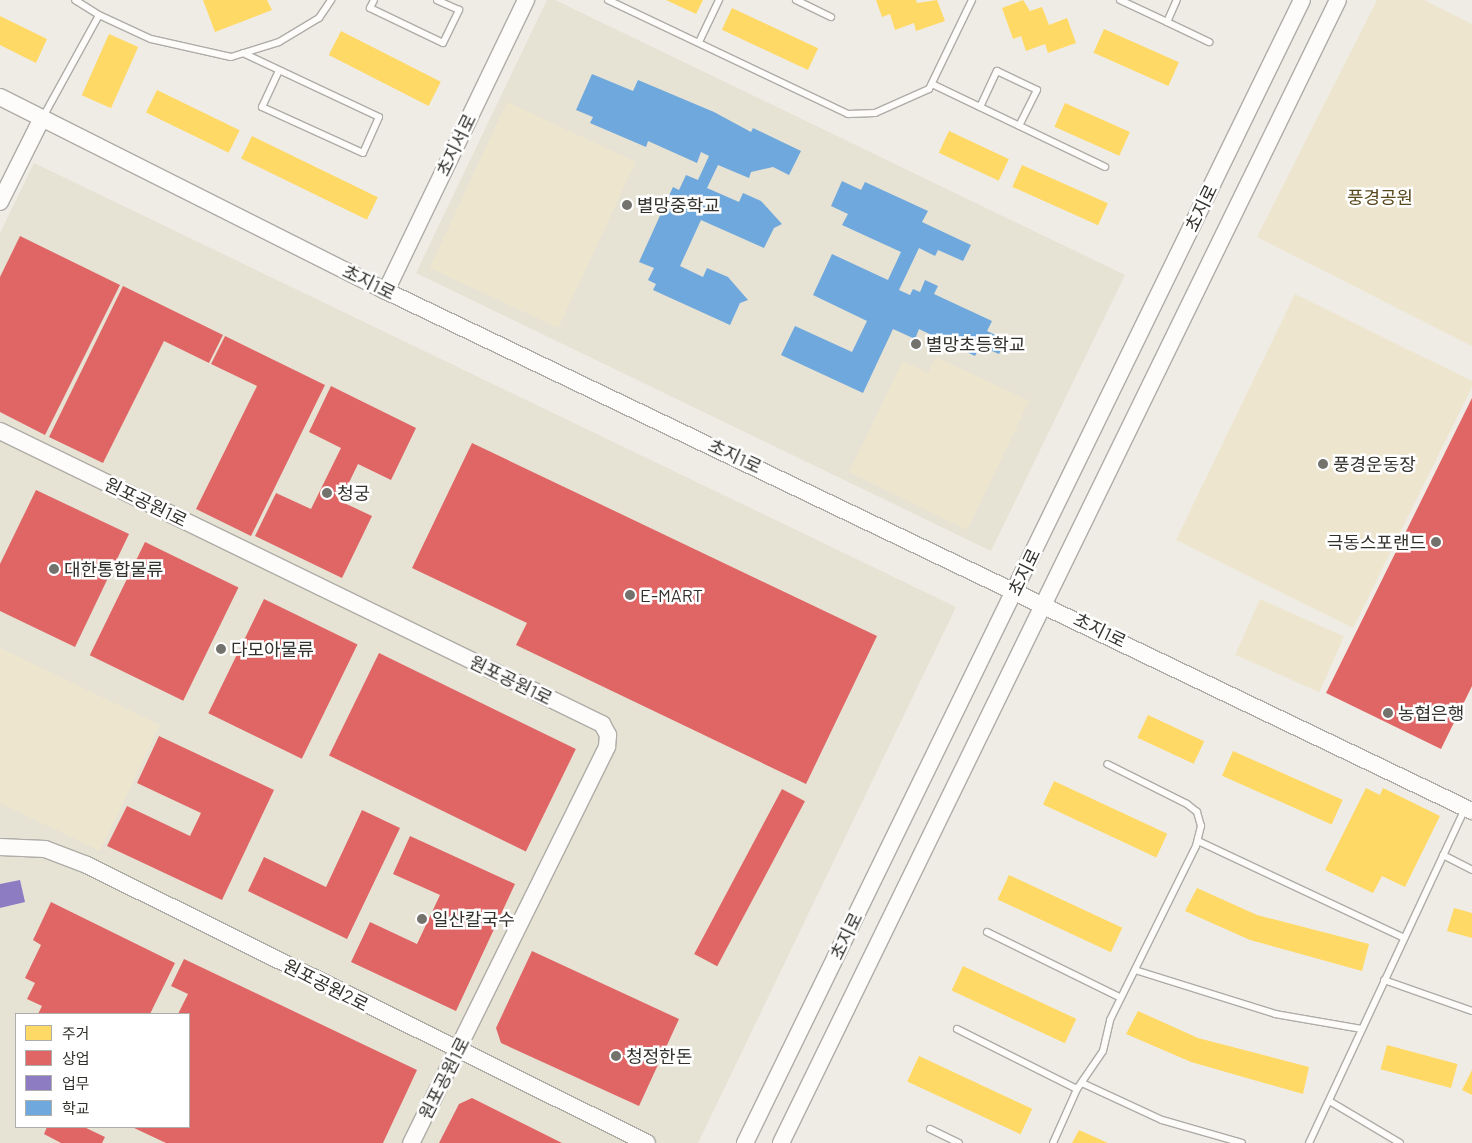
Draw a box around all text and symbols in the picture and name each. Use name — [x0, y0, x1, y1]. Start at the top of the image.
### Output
street label: 초지서로 — [432, 110, 480, 180]
street label: 초지로 — [1180, 181, 1222, 235]
park label: 풍경공원 — [1347, 186, 1413, 208]
place label: 별망중학교 — [637, 194, 720, 216]
marker: 별망중학교 — [621, 199, 633, 211]
street label: 초지1로 — [339, 260, 399, 304]
place label: 별망초등학교 — [926, 333, 1025, 355]
marker: 별망초등학교 — [910, 338, 922, 350]
street label: 초지1로 — [705, 434, 765, 478]
place label: 풍경운동장 — [1333, 453, 1416, 475]
marker: 풍경운동장 — [1317, 458, 1329, 470]
street label: 원포공원1로 — [101, 473, 191, 531]
place label: 청궁 — [337, 482, 370, 504]
marker: 청궁 — [321, 487, 333, 499]
place label: 극동스포랜드 — [1327, 531, 1426, 553]
marker: 극동스포랜드 — [1430, 536, 1442, 548]
street label: 초지로 — [1003, 545, 1045, 599]
place label: 대한통합물류 — [64, 558, 163, 580]
marker: 대한통합물류 — [48, 563, 60, 575]
place label: E-MART — [640, 584, 703, 606]
marker: E-MART — [624, 589, 636, 601]
street label: 초지1로 — [1070, 608, 1130, 652]
place label: 다모아물류 — [231, 638, 314, 660]
marker: 다모아물류 — [215, 643, 227, 655]
street label: 원포공원1로 — [466, 651, 556, 709]
place label: 농협은행 — [1398, 702, 1464, 724]
marker: 농협은행 — [1382, 707, 1394, 719]
place label: 일산칼국수 — [432, 908, 515, 930]
street label: 초지로 — [825, 909, 867, 963]
marker: 일산칼국수 — [416, 913, 428, 925]
street label: 원포공원2로 — [280, 954, 372, 1016]
legend — [15, 1013, 190, 1128]
text: 주거 — [62, 1024, 90, 1042]
street label: 원포공원1로 — [414, 1033, 474, 1123]
place label: 청정한돈 — [626, 1045, 692, 1067]
text: 상업 — [62, 1049, 90, 1067]
marker: 청정한돈 — [610, 1050, 622, 1062]
text: 업무 — [62, 1074, 90, 1092]
text: 학교 — [62, 1099, 90, 1117]

